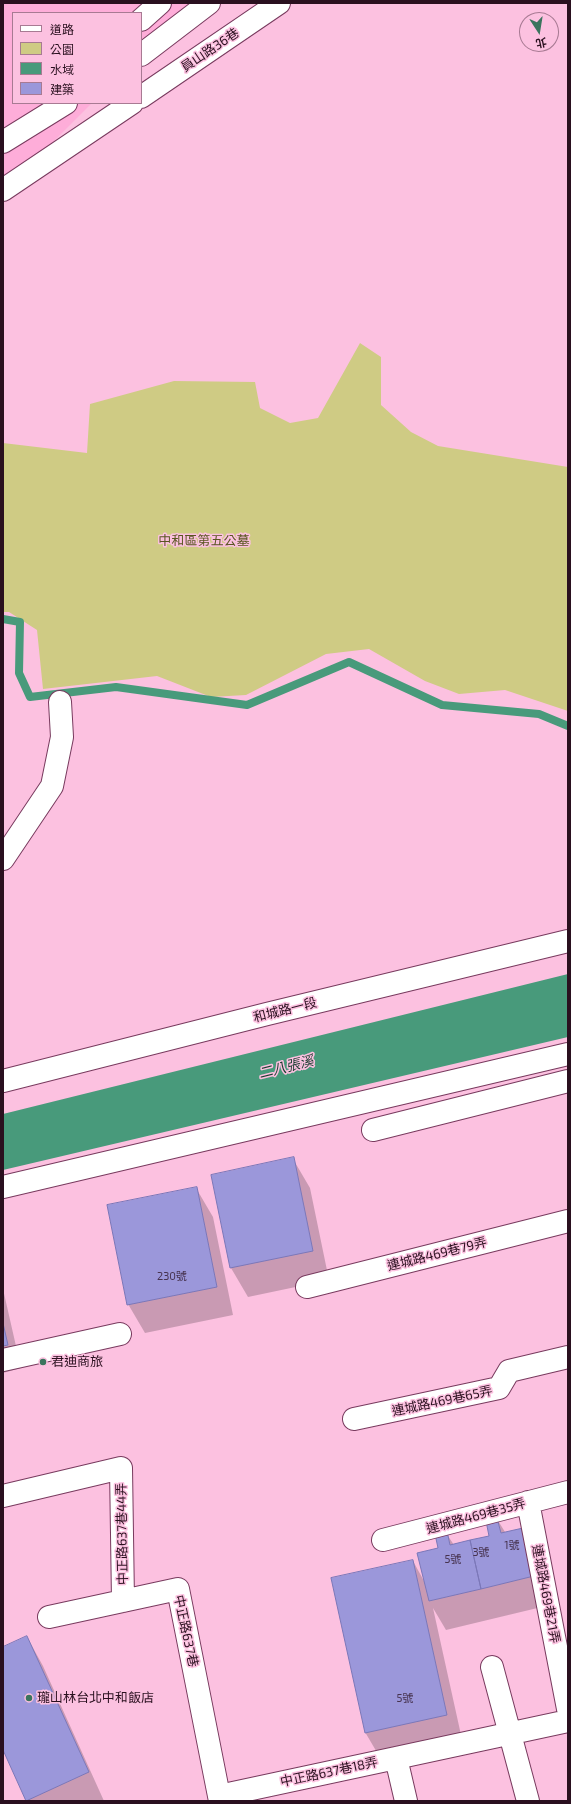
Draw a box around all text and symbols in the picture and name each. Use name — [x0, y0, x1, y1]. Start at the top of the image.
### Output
legend — [12, 12, 142, 104]
north arrow — [519, 12, 559, 52]
text: 道路 — [50, 22, 74, 36]
street label: 員山路36巷 — [178, 25, 242, 75]
text: 北 — [535, 36, 548, 51]
text: 公園 — [50, 42, 74, 56]
text: 水域 — [50, 62, 74, 76]
text: 建築 — [50, 82, 74, 96]
park label: 中和區第五公墓 — [159, 533, 249, 549]
street label: 和城路一段 — [252, 995, 318, 1025]
water label: 二八張溪 — [257, 1052, 315, 1082]
street label: 連城路469巷79弄 — [386, 1234, 488, 1274]
house number: 230號 — [157, 1269, 187, 1283]
place label: 君迪商旅 — [51, 1354, 103, 1370]
marker: 君迪商旅 — [38, 1357, 48, 1367]
street label: 連城路469巷65弄 — [390, 1383, 494, 1419]
street label: 中正路637巷44弄 — [113, 1483, 131, 1585]
street label: 連城路469巷35弄 — [425, 1495, 527, 1537]
house number: 1號 — [504, 1538, 520, 1552]
street label: 連城路469巷21弄 — [529, 1543, 563, 1645]
house number: 3號 — [472, 1545, 490, 1559]
house number: 5號 — [445, 1552, 461, 1566]
street label: 中正路637巷 — [171, 1594, 201, 1668]
place label: 瓏山林台北中和飯店 — [37, 1690, 154, 1706]
house number: 5號 — [397, 1691, 413, 1705]
marker: 瓏山林台北中和飯店 — [24, 1693, 34, 1703]
street label: 中正路637巷18弄 — [279, 1754, 379, 1790]

